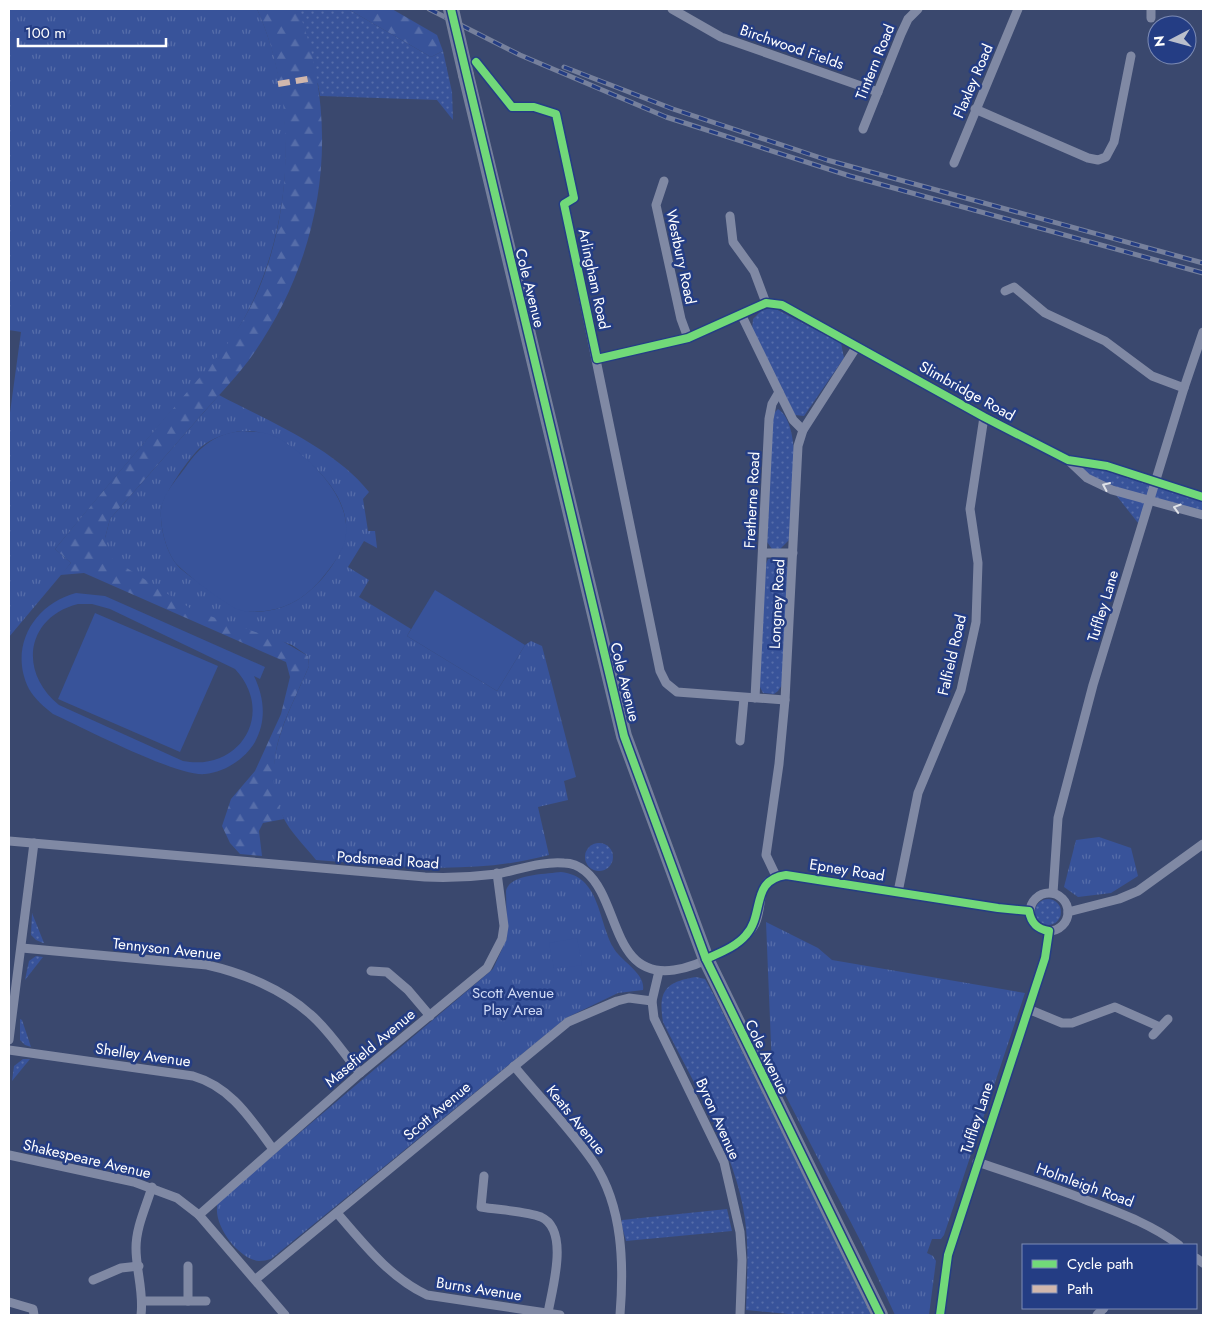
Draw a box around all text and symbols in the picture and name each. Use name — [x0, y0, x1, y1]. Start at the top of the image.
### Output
scale bar — [18, 15, 165, 47]
north arrow — [1147, 15, 1197, 65]
street label: Birchwood Fields — [737, 19, 847, 75]
street label: Tintern Road — [850, 21, 900, 103]
text: 100 m — [25, 22, 66, 44]
text: N — [1149, 35, 1170, 48]
street label: Flaxley Road — [947, 40, 999, 122]
street label: Westbury Road — [660, 208, 702, 306]
street label: Arlingham Road — [573, 227, 615, 331]
street label: Cole Avenue — [510, 246, 551, 330]
street label: Slimbridge Road — [915, 356, 1019, 426]
street label: Fretherne Road — [738, 451, 766, 549]
one-way arrow — [1102, 483, 1111, 493]
one-way arrow — [1173, 503, 1181, 513]
street label: Longney Road — [764, 558, 790, 650]
street label: Tuffley Lane — [1082, 567, 1124, 645]
street label: Falfield Road — [932, 612, 972, 698]
street label: Cole Avenue — [605, 640, 646, 724]
street label: Podsmead Road — [336, 845, 440, 875]
street label: Epney Road — [808, 853, 886, 887]
street label: Tennyson Avenue — [112, 932, 223, 966]
park label: Scott Avenue Play Area — [472, 982, 554, 1021]
street label: Masefield Avenue — [320, 1003, 420, 1093]
street label: Cole Avenue — [739, 1016, 795, 1098]
street label: Shelley Avenue — [94, 1037, 192, 1073]
street label: Byron Avenue — [690, 1075, 746, 1164]
street label: Scott Avenue — [399, 1076, 476, 1146]
street label: Tuffley Lane — [955, 1079, 999, 1157]
street label: Keats Avenue — [541, 1080, 611, 1160]
street label: Shakespeare Avenue — [21, 1134, 153, 1184]
street label: Holmleigh Road — [1033, 1157, 1137, 1213]
legend — [1022, 1244, 1197, 1309]
text: Cycle path — [1067, 1253, 1134, 1275]
street label: Burns Avenue — [435, 1271, 524, 1307]
text: Path — [1067, 1278, 1093, 1300]

